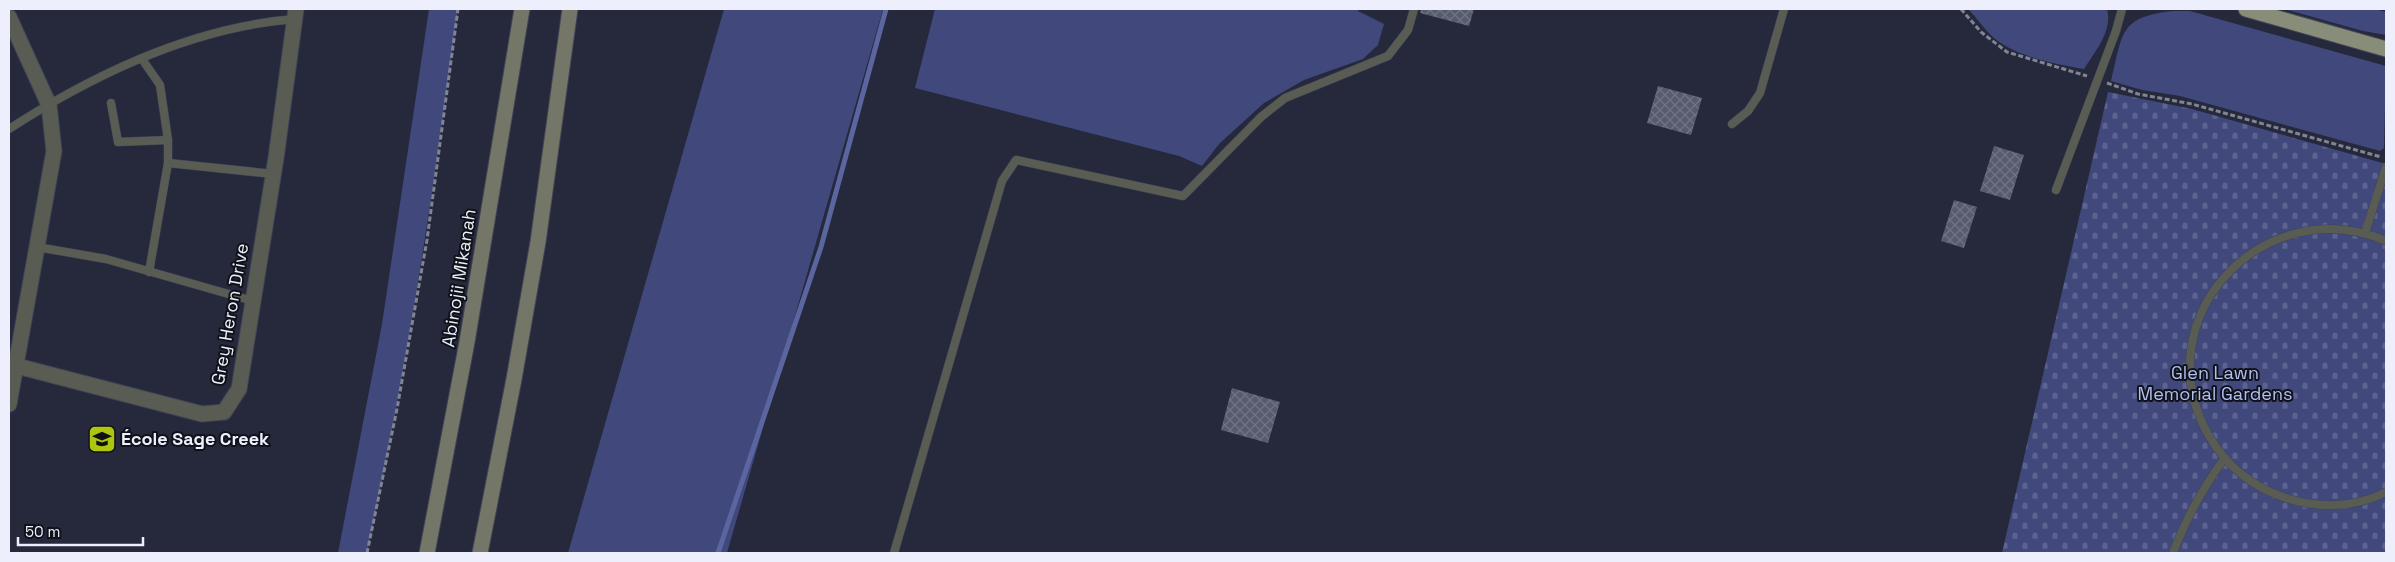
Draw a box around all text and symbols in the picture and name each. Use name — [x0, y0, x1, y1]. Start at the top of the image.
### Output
street label: Abinojii Mikanah — [436, 207, 481, 349]
street label: Grey Heron Drive — [206, 241, 253, 387]
park label: Glen Lawn Memorial Gardens — [2138, 361, 2292, 405]
school or university icon: École Sage Creek — [87, 424, 117, 454]
place label: École Sage Creek — [121, 427, 269, 450]
scale bar — [18, 514, 142, 546]
text: 50 m — [25, 522, 60, 541]

